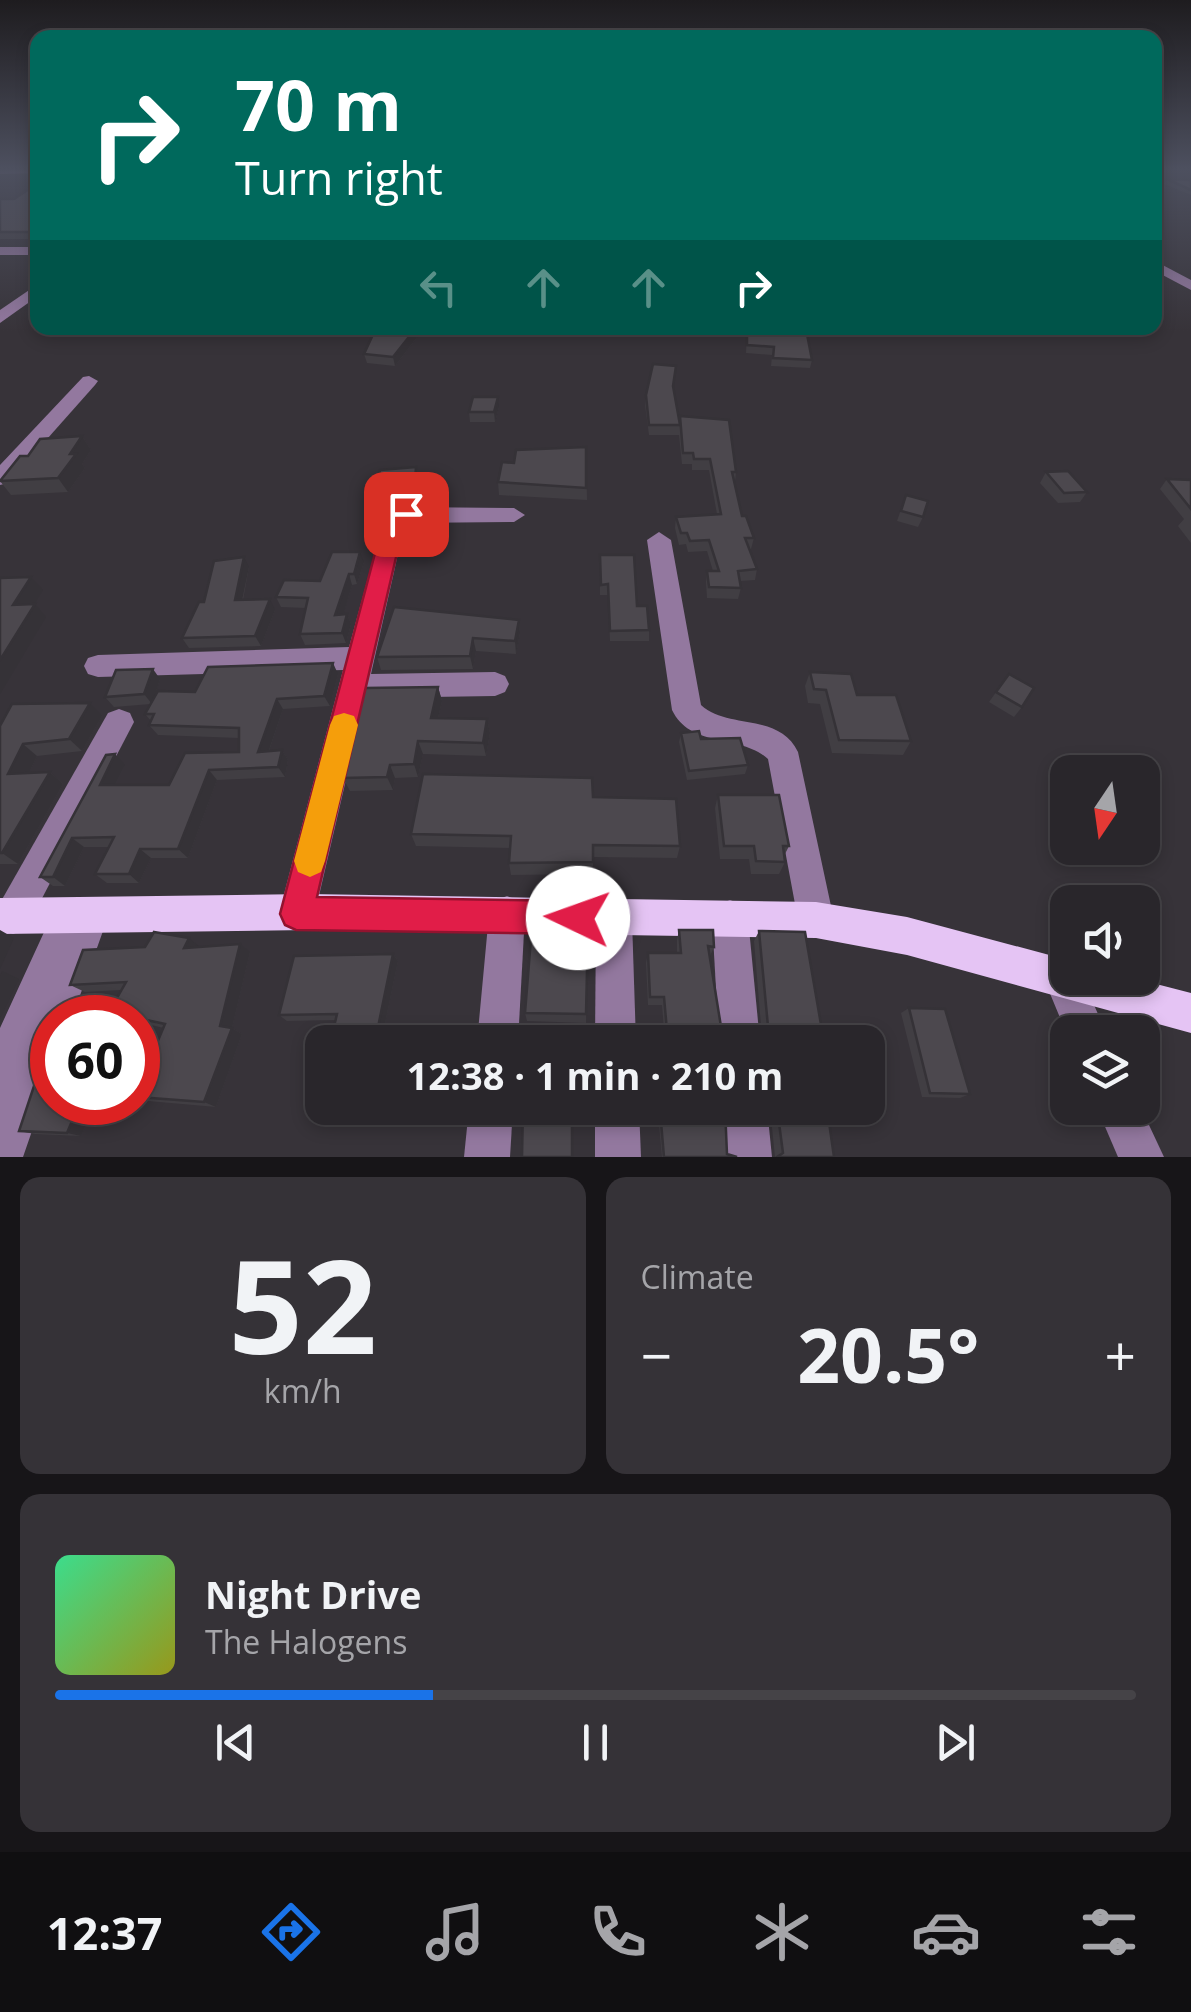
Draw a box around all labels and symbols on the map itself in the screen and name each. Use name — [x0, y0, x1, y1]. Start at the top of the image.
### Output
pin — [364, 472, 449, 557]
north arrow — [1050, 755, 1160, 865]
position arrow — [526, 866, 630, 970]
speed limit sign: 60 — [30, 995, 160, 1125]

